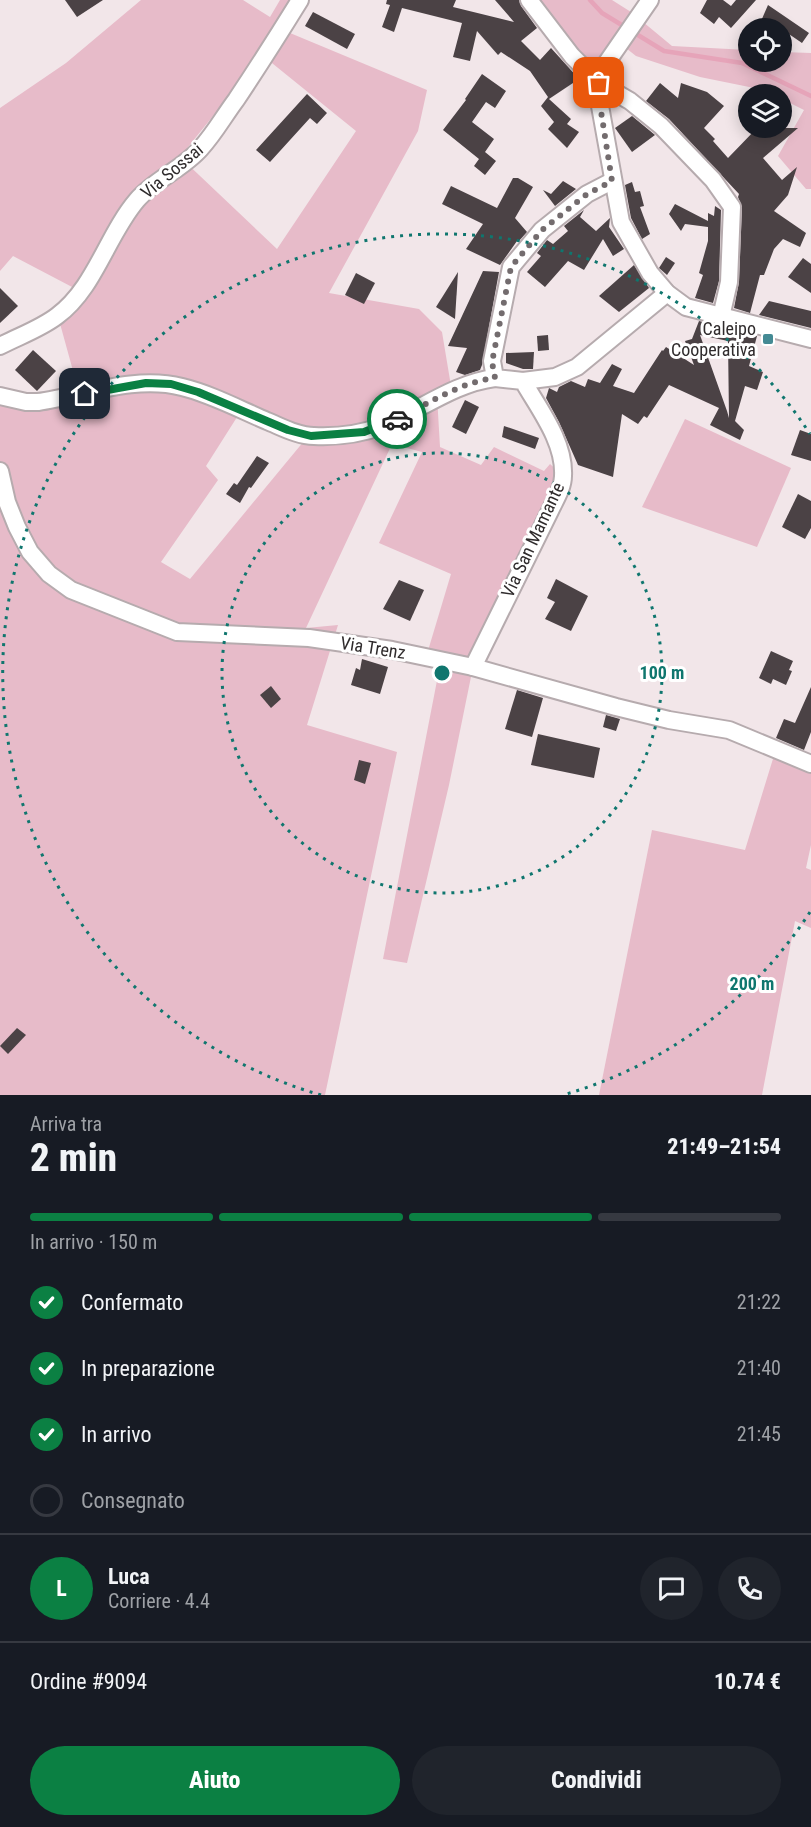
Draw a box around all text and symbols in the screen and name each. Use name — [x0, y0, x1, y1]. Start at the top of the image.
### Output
map controls — [738, 18, 792, 138]
button: locate — [738, 18, 792, 72]
pin — [573, 57, 624, 108]
icon: bag — [582, 66, 615, 99]
button: layers — [738, 84, 792, 138]
street label: Via Sossai — [136, 139, 207, 203]
place label: Caleipo Cooperativa — [671, 318, 756, 360]
marker: Caleipo Cooperativa — [761, 332, 775, 346]
pin — [59, 368, 110, 419]
icon: home — [68, 377, 101, 410]
courier — [367, 389, 427, 449]
icon: car — [381, 403, 414, 436]
street label: Via San Mamante — [497, 479, 568, 601]
street label: Via Trenz — [339, 632, 407, 663]
text: 100 m — [640, 662, 684, 683]
centre of rings — [432, 663, 452, 683]
text: 200 m — [730, 973, 774, 994]
text: Arriva tra — [30, 1112, 102, 1136]
text: 21:49–21:54 — [667, 1134, 781, 1159]
text: 2 min — [30, 1135, 117, 1181]
text: In arrivo · 150 m — [30, 1230, 157, 1254]
icon: check — [30, 1286, 63, 1319]
text: Confermato — [81, 1290, 183, 1315]
text: 21:22 — [737, 1290, 781, 1314]
icon: check — [30, 1352, 63, 1385]
text: In preparazione — [81, 1356, 215, 1381]
text: 21:40 — [737, 1356, 781, 1380]
icon: check — [30, 1418, 63, 1451]
text: In arrivo — [81, 1422, 152, 1447]
text: 21:45 — [737, 1422, 781, 1446]
text: Consegnato — [81, 1488, 185, 1513]
button: chat — [640, 1557, 703, 1620]
button: phone — [718, 1557, 781, 1620]
text: Luca — [108, 1564, 150, 1589]
text: L — [56, 1576, 67, 1601]
text: Corriere · 4.4 — [108, 1589, 210, 1613]
text: Ordine #9094 — [30, 1669, 147, 1694]
text: 10.74 € — [714, 1669, 781, 1694]
button: Aiuto — [30, 1746, 400, 1815]
button: Condividi — [412, 1746, 781, 1815]

